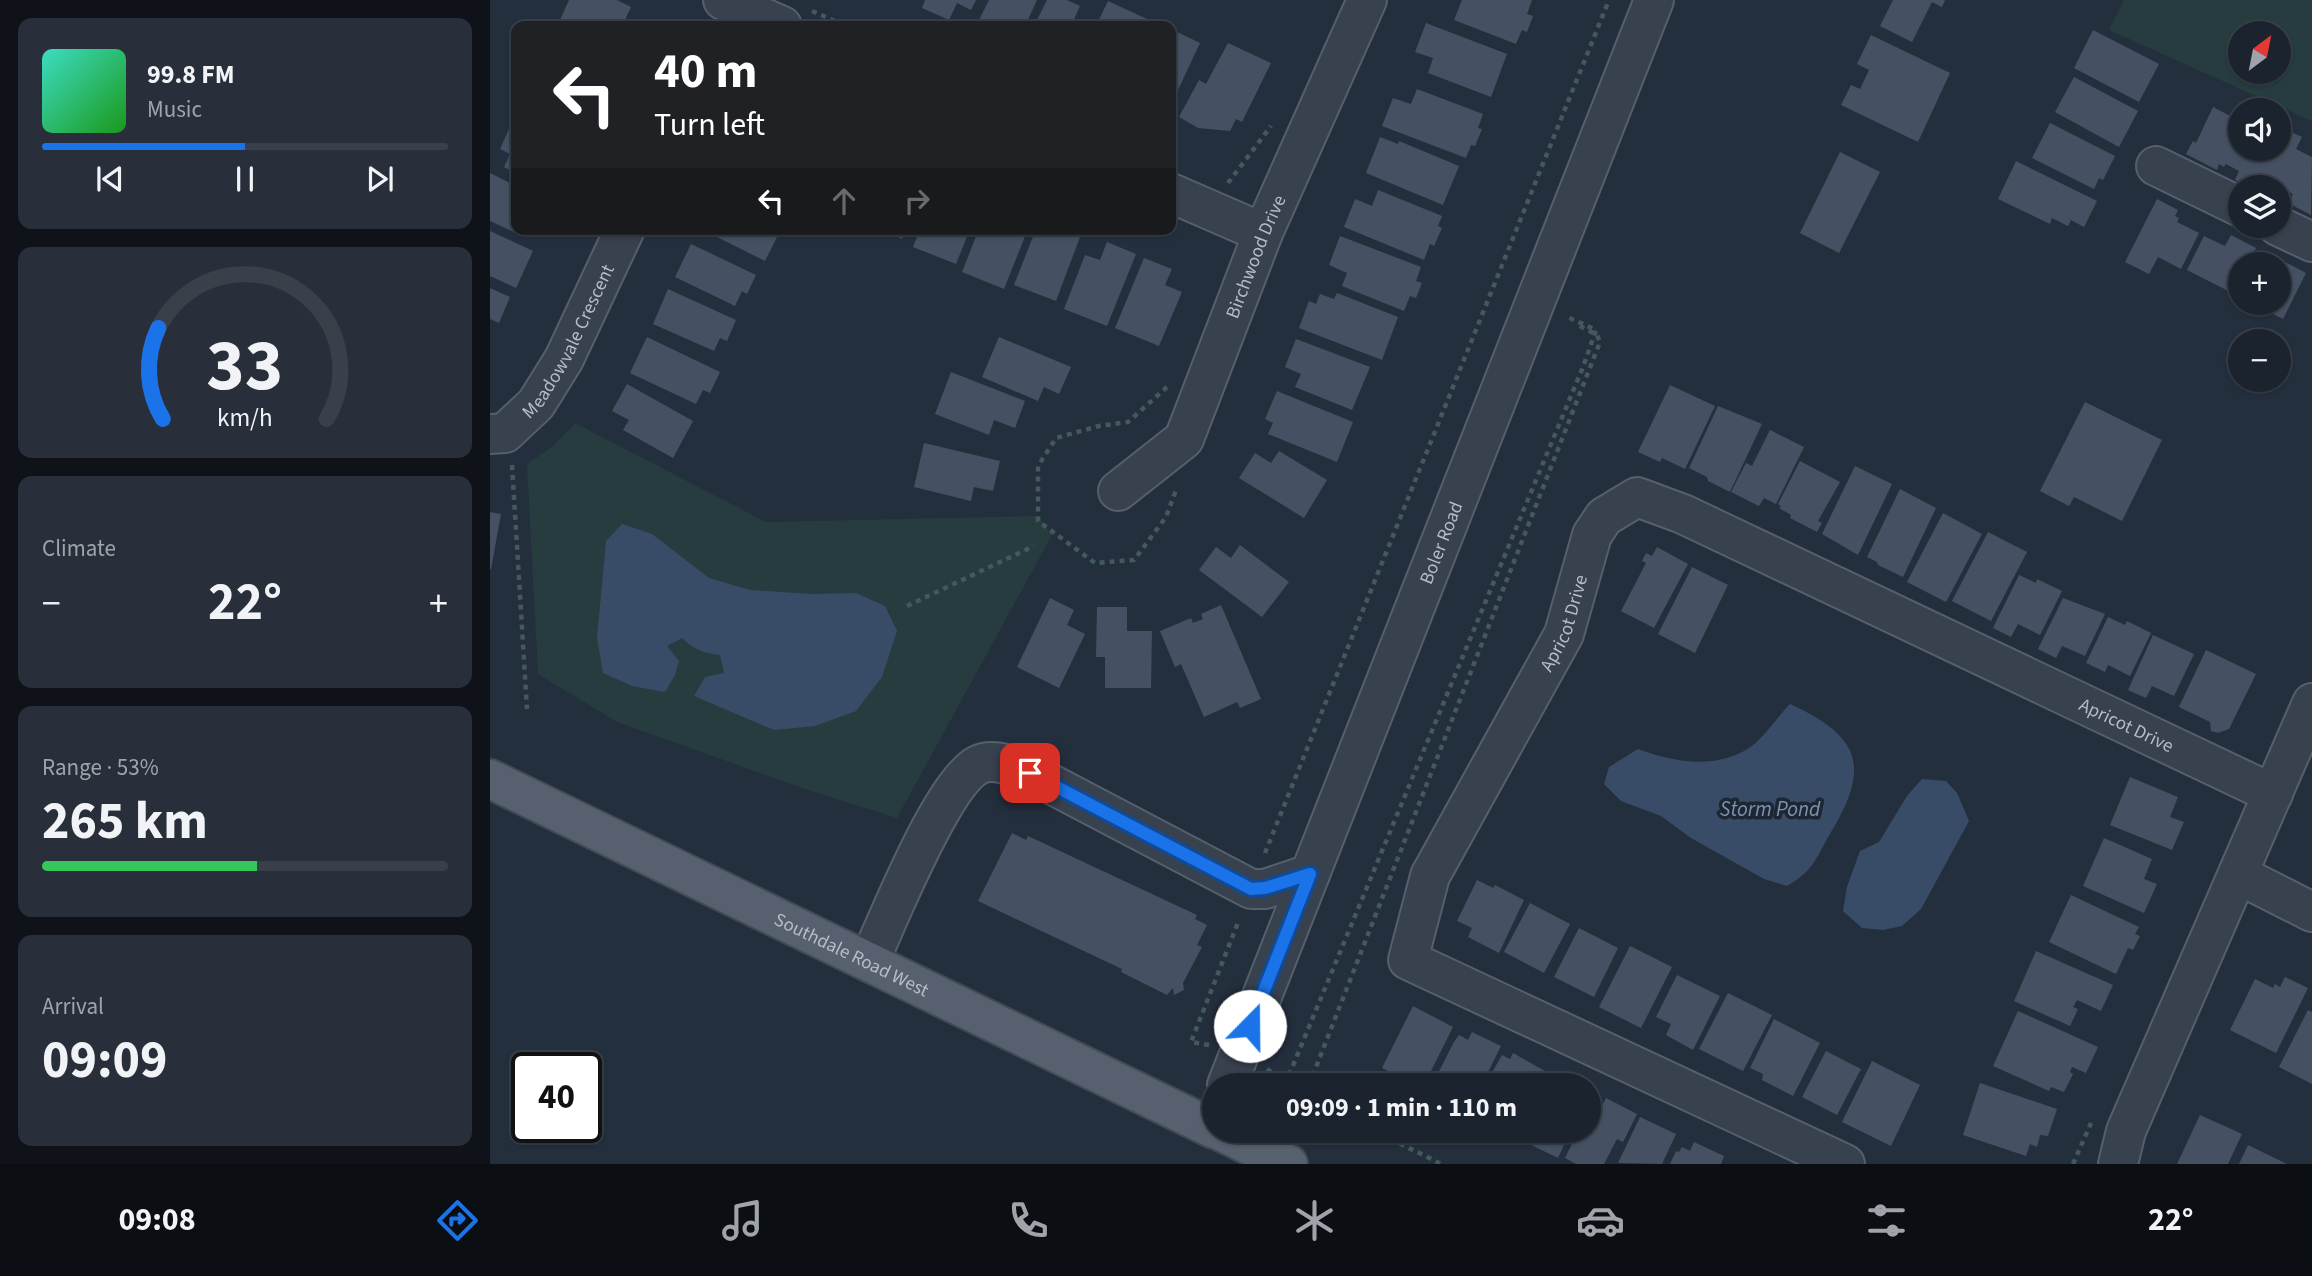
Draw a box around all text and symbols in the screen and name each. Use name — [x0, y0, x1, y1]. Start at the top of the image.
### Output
north arrow — [2228, 21, 2291, 84]
map controls — [2228, 21, 2291, 392]
text: 40 m — [654, 37, 758, 107]
icon: left — [539, 49, 630, 140]
text: 99.8 FM — [147, 56, 235, 93]
text: Music — [147, 93, 202, 126]
button: sound — [2228, 98, 2291, 161]
text: Turn left — [654, 102, 765, 148]
icon: previous — [91, 160, 129, 198]
icon: pause — [226, 160, 264, 198]
icon: next — [361, 160, 399, 198]
button: layers — [2228, 175, 2291, 238]
icon: left — [752, 182, 790, 220]
icon: ahead — [825, 182, 863, 220]
icon: right — [898, 182, 936, 220]
street label: Birchwood Drive — [1219, 191, 1293, 323]
button: + — [2228, 252, 2291, 315]
street label: Meadowvale Crescent — [516, 259, 622, 426]
text: 33 — [207, 314, 283, 418]
button: − — [2228, 329, 2291, 392]
text: km/h — [217, 400, 273, 436]
street label: Boler Road — [1413, 498, 1470, 588]
text: Climate — [42, 532, 116, 565]
text: 22° — [208, 566, 282, 640]
street label: Apricot Drive — [1534, 572, 1595, 677]
text: − — [42, 577, 61, 631]
text: + — [429, 577, 448, 631]
street label: Apricot Drive — [2074, 692, 2178, 760]
pin — [1000, 743, 1060, 803]
text: Range · 53% — [42, 751, 159, 784]
icon: arrive — [1011, 754, 1049, 792]
text: 265 km — [42, 785, 208, 859]
water label: Storm Pond — [1720, 794, 1821, 824]
street label: Southdale Road West — [769, 906, 934, 1004]
position arrow — [1213, 989, 1287, 1063]
text: Arrival — [42, 990, 104, 1023]
text: 09:09 — [42, 1024, 167, 1098]
speed limit sign: 40 — [511, 1052, 602, 1143]
text: 09:09 · 1 min · 110 m — [1286, 1089, 1517, 1126]
icon: directions — [433, 1196, 482, 1245]
icon: music — [718, 1196, 767, 1245]
icon: phone — [1004, 1196, 1053, 1245]
icon: climate — [1290, 1196, 1339, 1245]
icon: car — [1576, 1196, 1625, 1245]
icon: filters — [1862, 1196, 1911, 1245]
text: 09:08 — [118, 1197, 196, 1243]
text: 22° — [2148, 1197, 2193, 1243]

